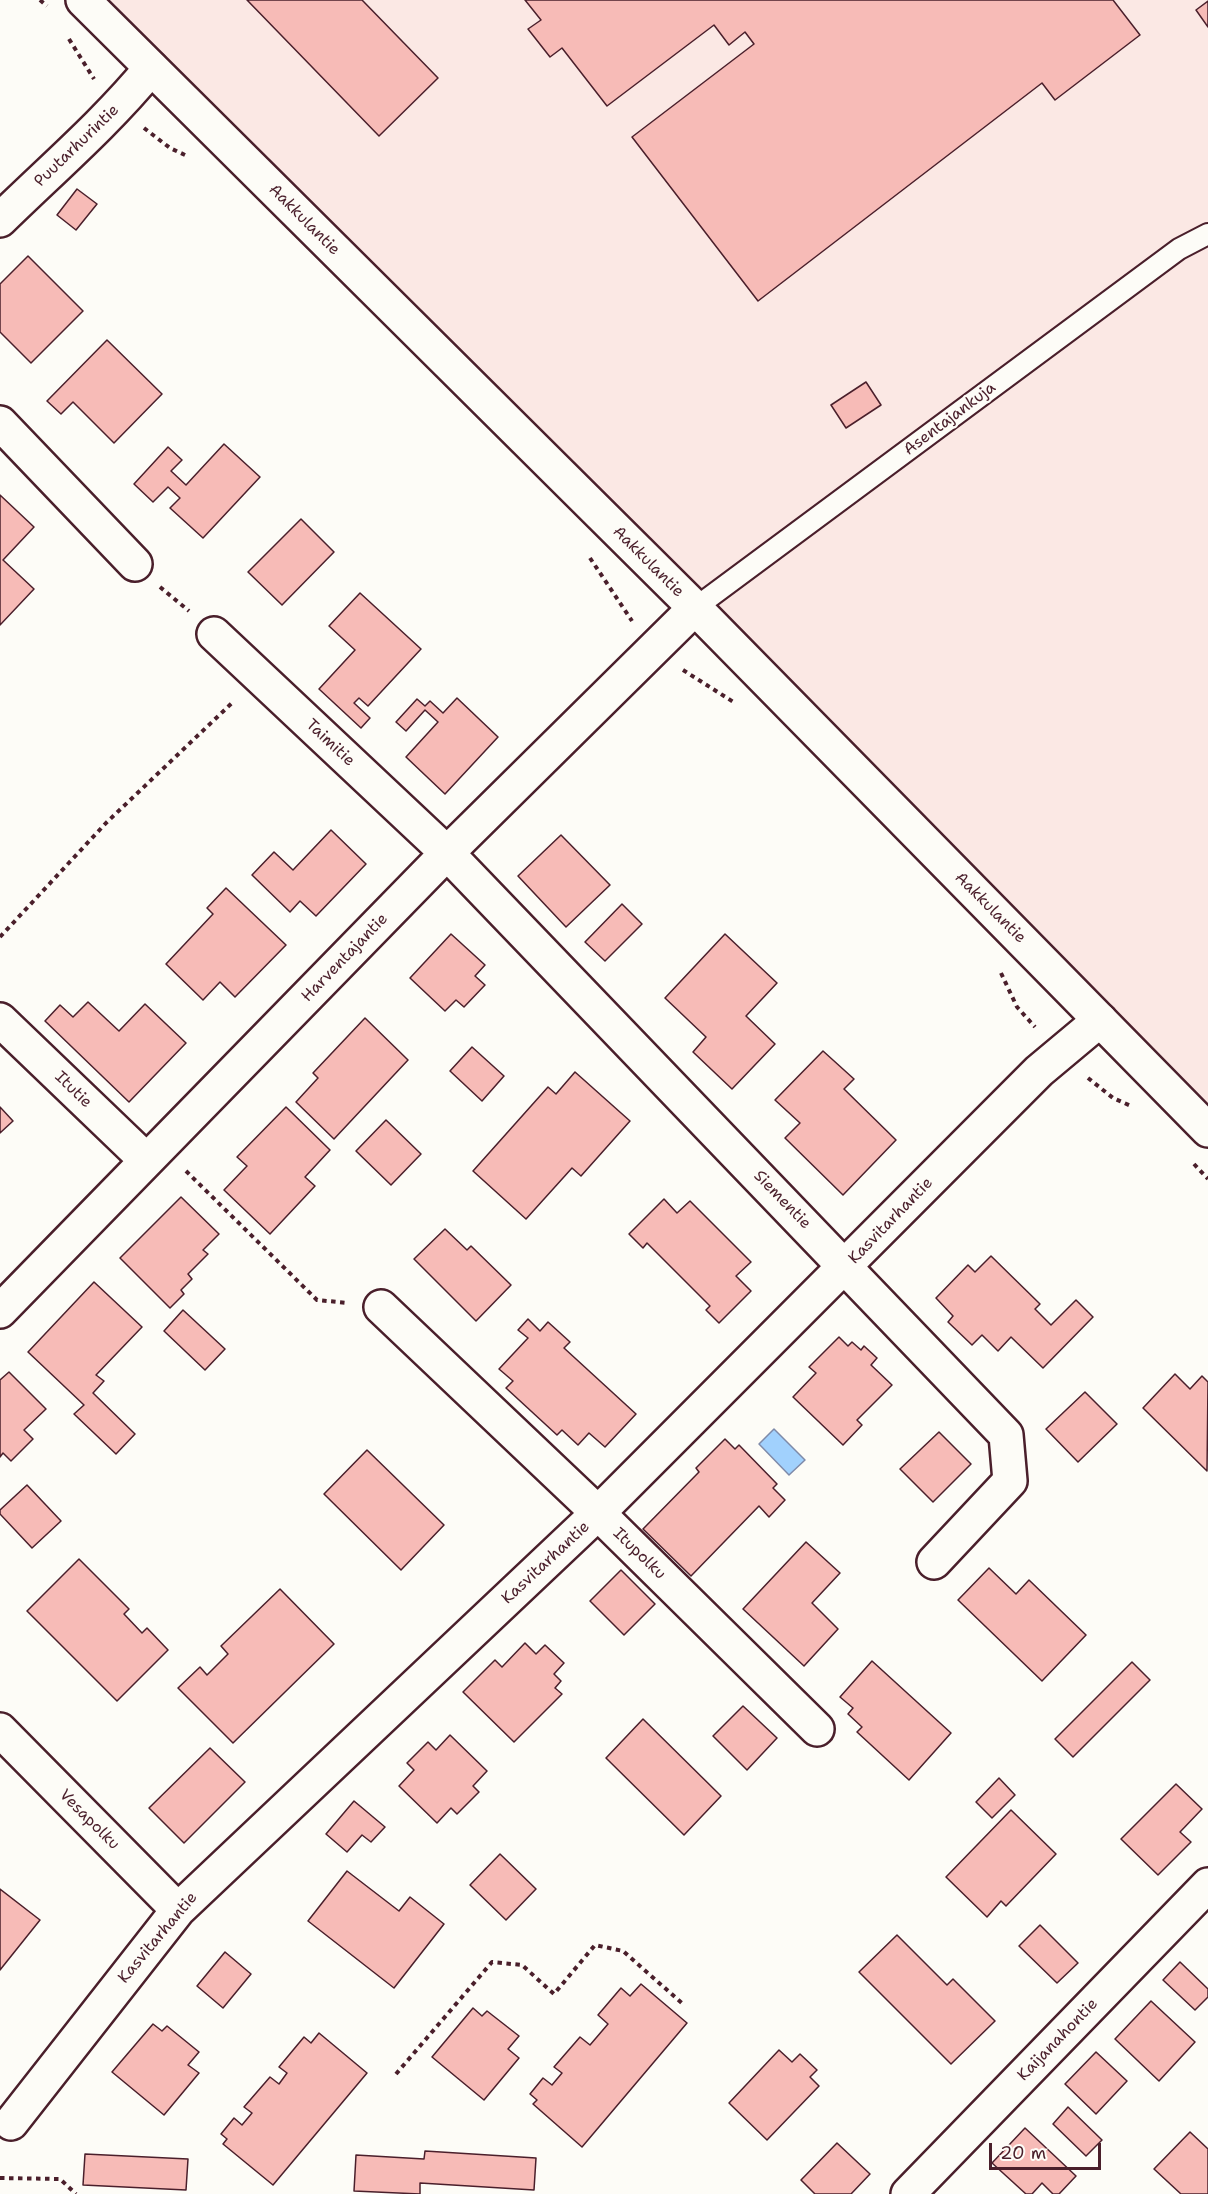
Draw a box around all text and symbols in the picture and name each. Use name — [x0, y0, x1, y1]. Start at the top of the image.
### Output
street label: Puutarhurintie — [31, 101, 123, 191]
street label: Aakkulantie — [264, 180, 344, 260]
street label: Asentajankuja — [900, 378, 1000, 460]
street label: Aakkulantie — [608, 522, 688, 602]
street label: Taimitie — [301, 715, 359, 771]
street label: Aakkulantie — [950, 868, 1030, 948]
street label: Harventajantie — [298, 910, 392, 1006]
street label: Itutie — [50, 1068, 96, 1112]
street label: Siementie — [749, 1167, 815, 1233]
street label: Kasvitarhantie — [845, 1174, 937, 1268]
street label: Kasvitarhantie — [498, 1517, 594, 1609]
street label: Itupolku — [609, 1524, 669, 1584]
street label: Vesapolku — [55, 1786, 123, 1854]
street label: Kasvitarhantie — [114, 1889, 202, 1987]
street label: Kaijanahontie — [1014, 1995, 1102, 2085]
scale bar — [992, 2131, 1104, 2169]
text: 20 m — [1000, 2141, 1046, 2165]

